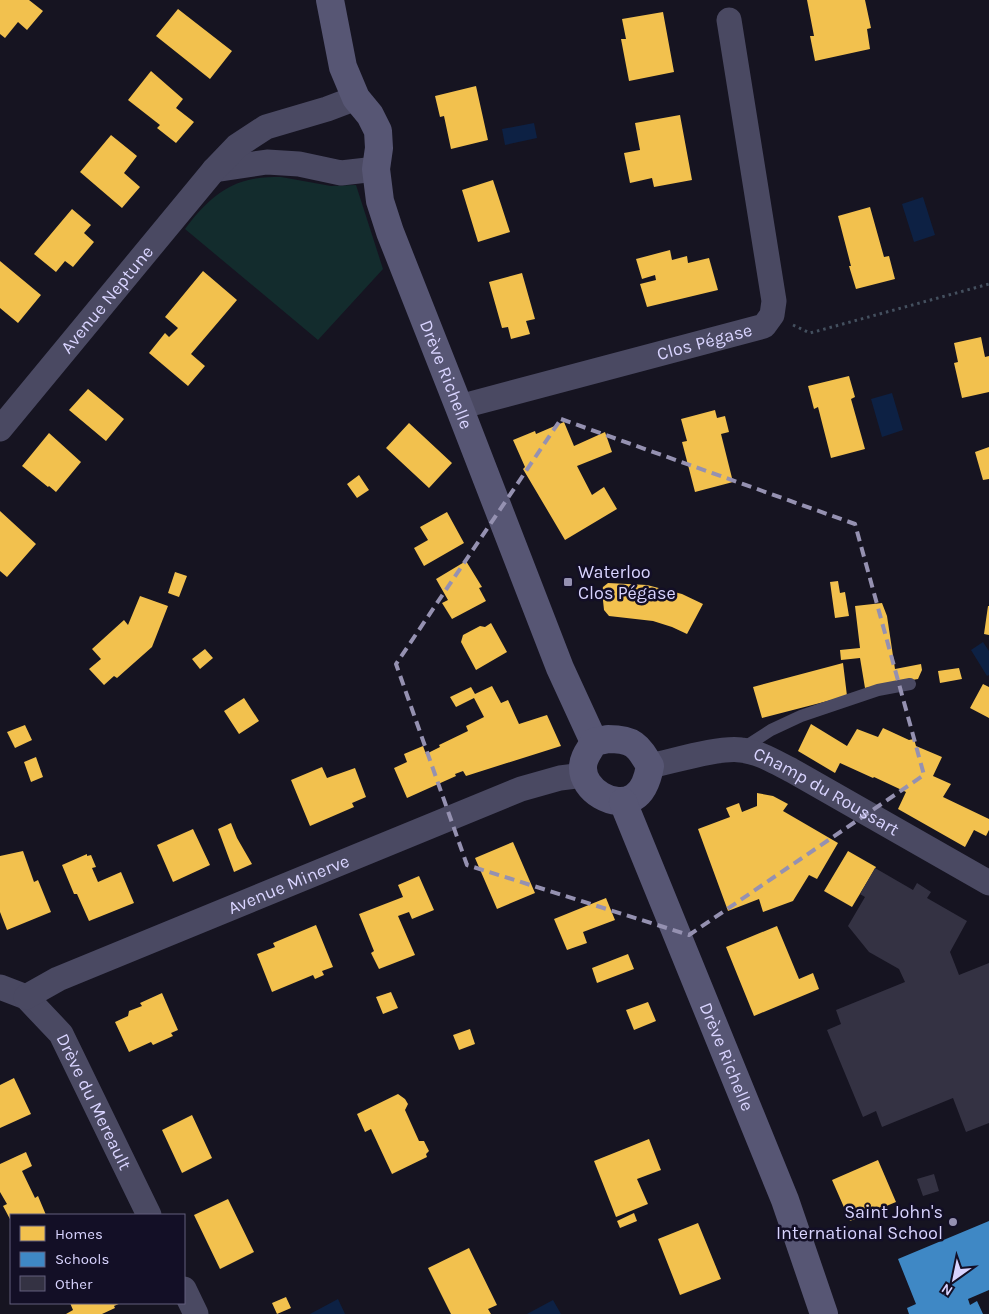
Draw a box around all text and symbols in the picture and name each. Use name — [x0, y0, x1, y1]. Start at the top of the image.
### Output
street label: Avenue Neptune — [56, 241, 158, 358]
street label: Drève Richelle — [415, 317, 477, 432]
street label: Clos Pégase — [654, 319, 755, 365]
place label: Waterloo Clos Pégase — [578, 561, 676, 604]
marker: Waterloo Clos Pégase — [562, 576, 574, 588]
street label: Champ du Roussart — [750, 742, 903, 841]
street label: Avenue Minerve — [225, 850, 353, 919]
street label: Drève Richelle — [695, 999, 759, 1114]
street label: Drève du Mereault — [51, 1030, 136, 1174]
place label: Saint John's International School — [776, 1201, 943, 1244]
legend — [10, 1214, 185, 1304]
marker: Saint John's International School — [947, 1216, 959, 1228]
text: Homes — [55, 1225, 103, 1243]
text: Schools — [55, 1250, 109, 1268]
north arrow — [929, 1254, 979, 1304]
text: Other — [55, 1275, 93, 1293]
text: N — [938, 1280, 956, 1299]

